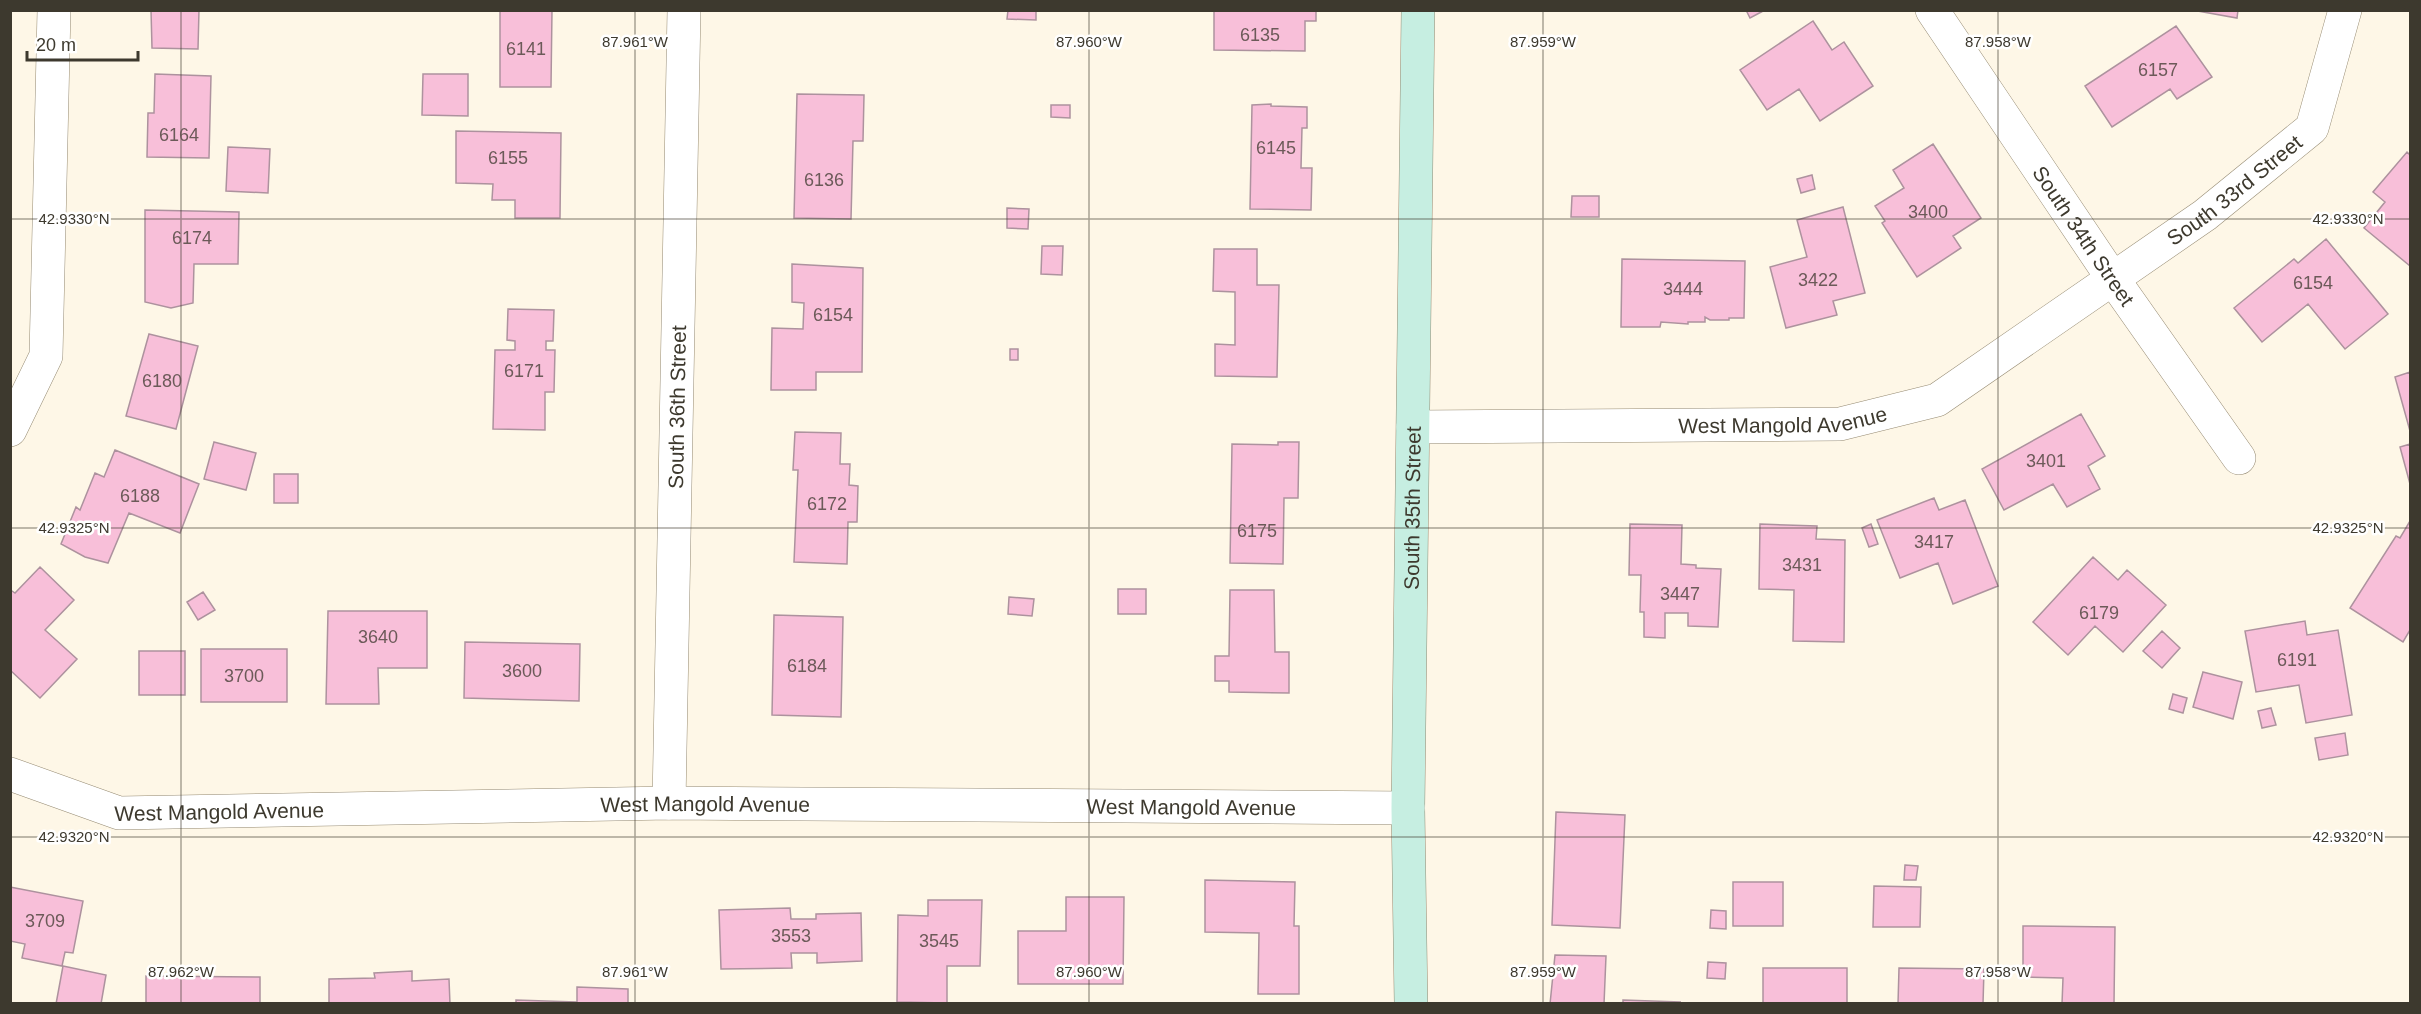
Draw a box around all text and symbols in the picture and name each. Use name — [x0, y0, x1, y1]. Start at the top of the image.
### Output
scale bar — [27, 24, 138, 62]
house number: 6135 — [1240, 25, 1280, 45]
text: 87.961°W — [602, 33, 669, 50]
text: 87.960°W — [1056, 33, 1123, 50]
text: 87.959°W — [1510, 33, 1577, 50]
text: 87.958°W — [1965, 33, 2032, 50]
text: 20 m — [36, 35, 76, 55]
house number: 6141 — [506, 39, 546, 59]
house number: 6157 — [2138, 60, 2178, 80]
house number: 6164 — [159, 125, 199, 145]
street label: South 33rd Street — [2162, 130, 2306, 249]
house number: 6145 — [1256, 138, 1296, 158]
house number: 6155 — [488, 148, 528, 168]
street label: South 34th Street — [2029, 161, 2140, 310]
house number: 6136 — [804, 170, 844, 190]
house number: 3400 — [1908, 202, 1948, 222]
text: 42.9330°N — [38, 210, 110, 227]
text: 42.9330°N — [2312, 210, 2384, 227]
house number: 6174 — [172, 228, 212, 248]
house number: 3422 — [1798, 270, 1838, 290]
house number: 6154 — [2293, 273, 2333, 293]
house number: 3444 — [1663, 279, 1703, 299]
house number: 6154 — [813, 305, 853, 325]
street label: South 36th Street — [663, 325, 690, 489]
house number: 6171 — [504, 361, 544, 381]
house number: 6180 — [142, 371, 182, 391]
street label: West Mangold Avenue — [1678, 401, 1889, 437]
street label: South 35th Street — [1399, 426, 1424, 590]
house number: 3401 — [2026, 451, 2066, 471]
house number: 6188 — [120, 486, 160, 506]
house number: 6172 — [807, 494, 847, 514]
text: 42.9325°N — [38, 519, 110, 536]
text: 42.9325°N — [2312, 519, 2384, 536]
house number: 6175 — [1237, 521, 1277, 541]
house number: 3417 — [1914, 532, 1954, 552]
house number: 3431 — [1782, 555, 1822, 575]
house number: 3447 — [1660, 584, 1700, 604]
house number: 6179 — [2079, 603, 2119, 623]
house number: 3640 — [358, 627, 398, 647]
house number: 6191 — [2277, 650, 2317, 670]
house number: 6184 — [787, 656, 827, 676]
house number: 3600 — [502, 661, 542, 681]
house number: 3700 — [224, 666, 264, 686]
street label: West Mangold Avenue — [600, 791, 810, 816]
street label: West Mangold Avenue — [1086, 794, 1296, 819]
street label: West Mangold Avenue — [114, 798, 324, 825]
text: 42.9320°N — [38, 828, 110, 845]
text: 42.9320°N — [2312, 828, 2384, 845]
house number: 3709 — [25, 911, 65, 931]
house number: 3553 — [771, 926, 811, 946]
house number: 3545 — [919, 931, 959, 951]
text: 87.962°W — [148, 963, 215, 980]
text: 87.961°W — [602, 963, 669, 980]
text: 87.960°W — [1056, 963, 1123, 980]
text: 87.959°W — [1510, 963, 1577, 980]
text: 87.958°W — [1965, 963, 2032, 980]

